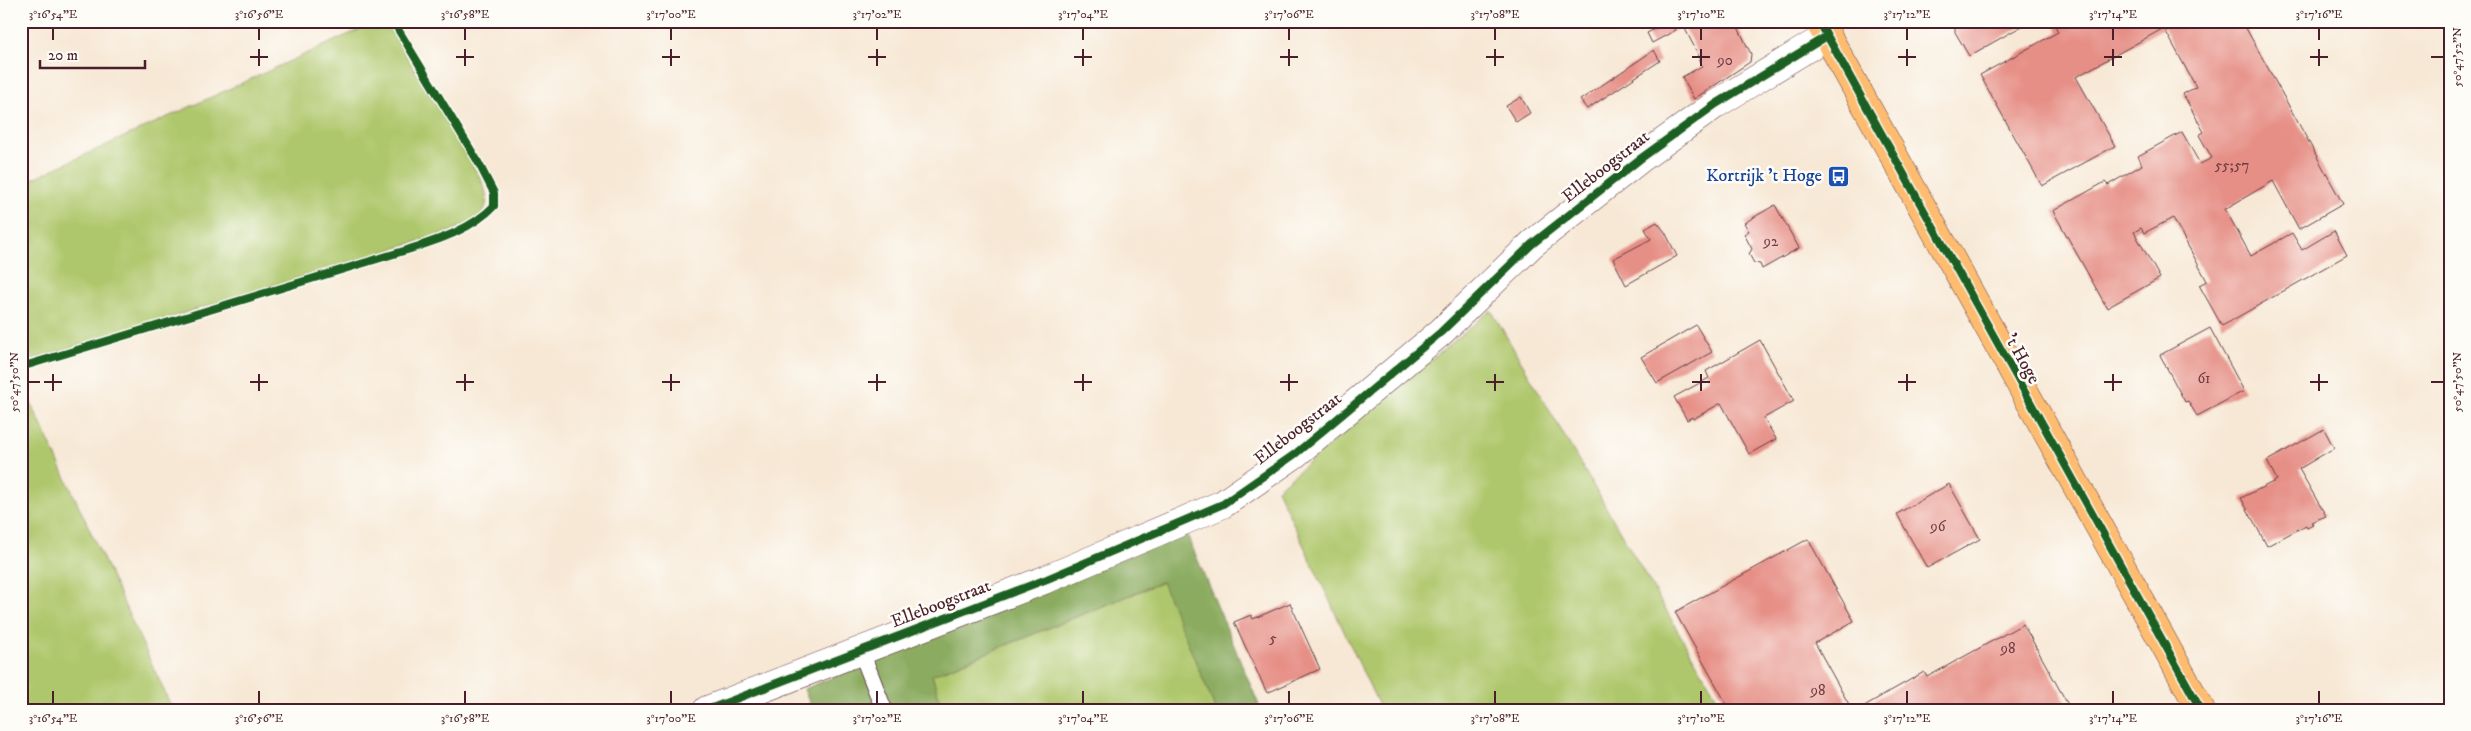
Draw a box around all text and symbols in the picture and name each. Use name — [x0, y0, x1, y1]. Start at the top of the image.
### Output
text: 3°16'54"E — [29, 7, 78, 22]
text: 3°16'56"E — [235, 7, 284, 22]
text: 3°16'58"E — [441, 7, 490, 22]
text: 3°17'00"E — [646, 7, 696, 22]
text: 3°17'02"E — [853, 7, 902, 22]
text: 3°17'04"E — [1058, 7, 1108, 22]
text: 3°17'06"E — [1264, 7, 1314, 22]
text: 3°17'08"E — [1470, 7, 1520, 22]
text: 3°17'10"E — [1677, 7, 1725, 22]
text: 3°17'12"E — [1884, 7, 1931, 22]
text: 3°17'14"E — [2089, 7, 2137, 22]
text: 3°17'16"E — [2295, 7, 2343, 22]
text: 50°47'52"N — [2450, 27, 2465, 87]
scale bar — [40, 38, 145, 70]
text: 20 m — [48, 46, 78, 65]
house number: 90 — [1716, 51, 1733, 70]
street label: Elleboogstraat — [1558, 126, 1654, 208]
house number: 55;57 — [2215, 156, 2249, 175]
bus stop icon: Kortrijk 't Hoge — [1826, 164, 1850, 188]
place label: Kortrijk 't Hoge — [1706, 165, 1822, 187]
house number: 92 — [1763, 232, 1779, 251]
street label: 't Hoge — [1999, 330, 2045, 388]
text: 50°47'50"N — [7, 352, 22, 412]
text: 50°47'50"N — [2450, 352, 2465, 412]
house number: 61 — [2197, 369, 2211, 388]
street label: Elleboogstraat — [1250, 388, 1346, 470]
house number: 96 — [1929, 517, 1947, 536]
street label: Elleboogstraat — [888, 575, 994, 633]
house number: 5 — [1269, 629, 1277, 648]
house number: 98 — [2000, 639, 2016, 658]
house number: 98 — [1810, 681, 1826, 700]
text: 3°16'54"E — [29, 711, 78, 726]
text: 3°16'56"E — [235, 711, 284, 726]
text: 3°16'58"E — [441, 711, 490, 726]
text: 3°17'00"E — [646, 711, 696, 726]
text: 3°17'02"E — [853, 711, 902, 726]
text: 3°17'04"E — [1058, 711, 1108, 726]
text: 3°17'06"E — [1264, 711, 1314, 726]
text: 3°17'08"E — [1470, 711, 1520, 726]
text: 3°17'10"E — [1677, 711, 1725, 726]
text: 3°17'12"E — [1884, 711, 1931, 726]
text: 3°17'14"E — [2089, 711, 2137, 726]
text: 3°17'16"E — [2295, 711, 2343, 726]

